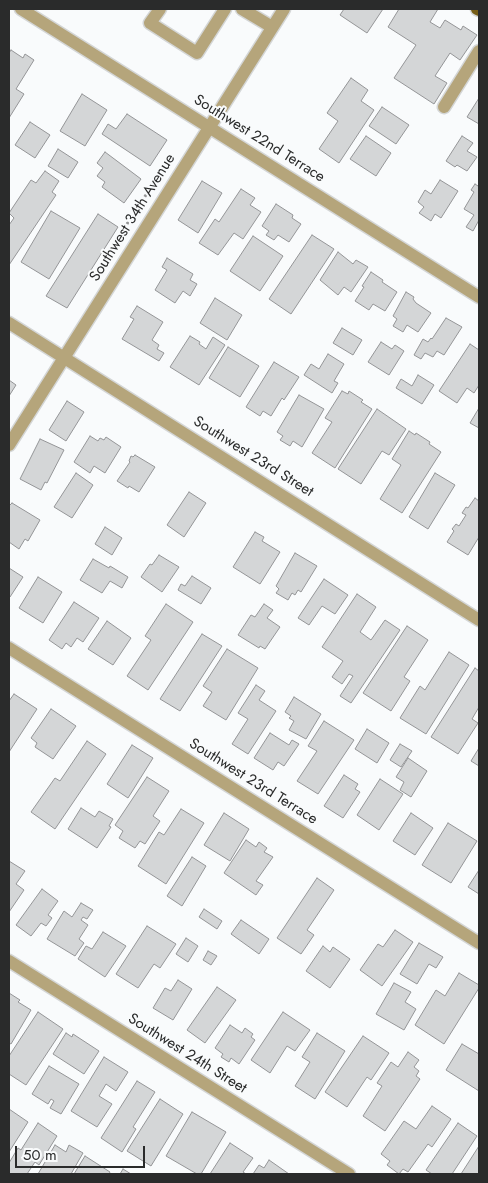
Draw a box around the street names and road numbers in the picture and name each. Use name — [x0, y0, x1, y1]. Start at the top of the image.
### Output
street label: Southwest 22nd Terrace — [190, 91, 328, 187]
street label: Southwest 34th Avenue — [86, 151, 180, 285]
street label: Southwest 23rd Street — [190, 413, 316, 501]
street label: Southwest 23rd Terrace — [185, 735, 321, 829]
street label: Southwest 24th Street — [124, 1010, 250, 1098]

